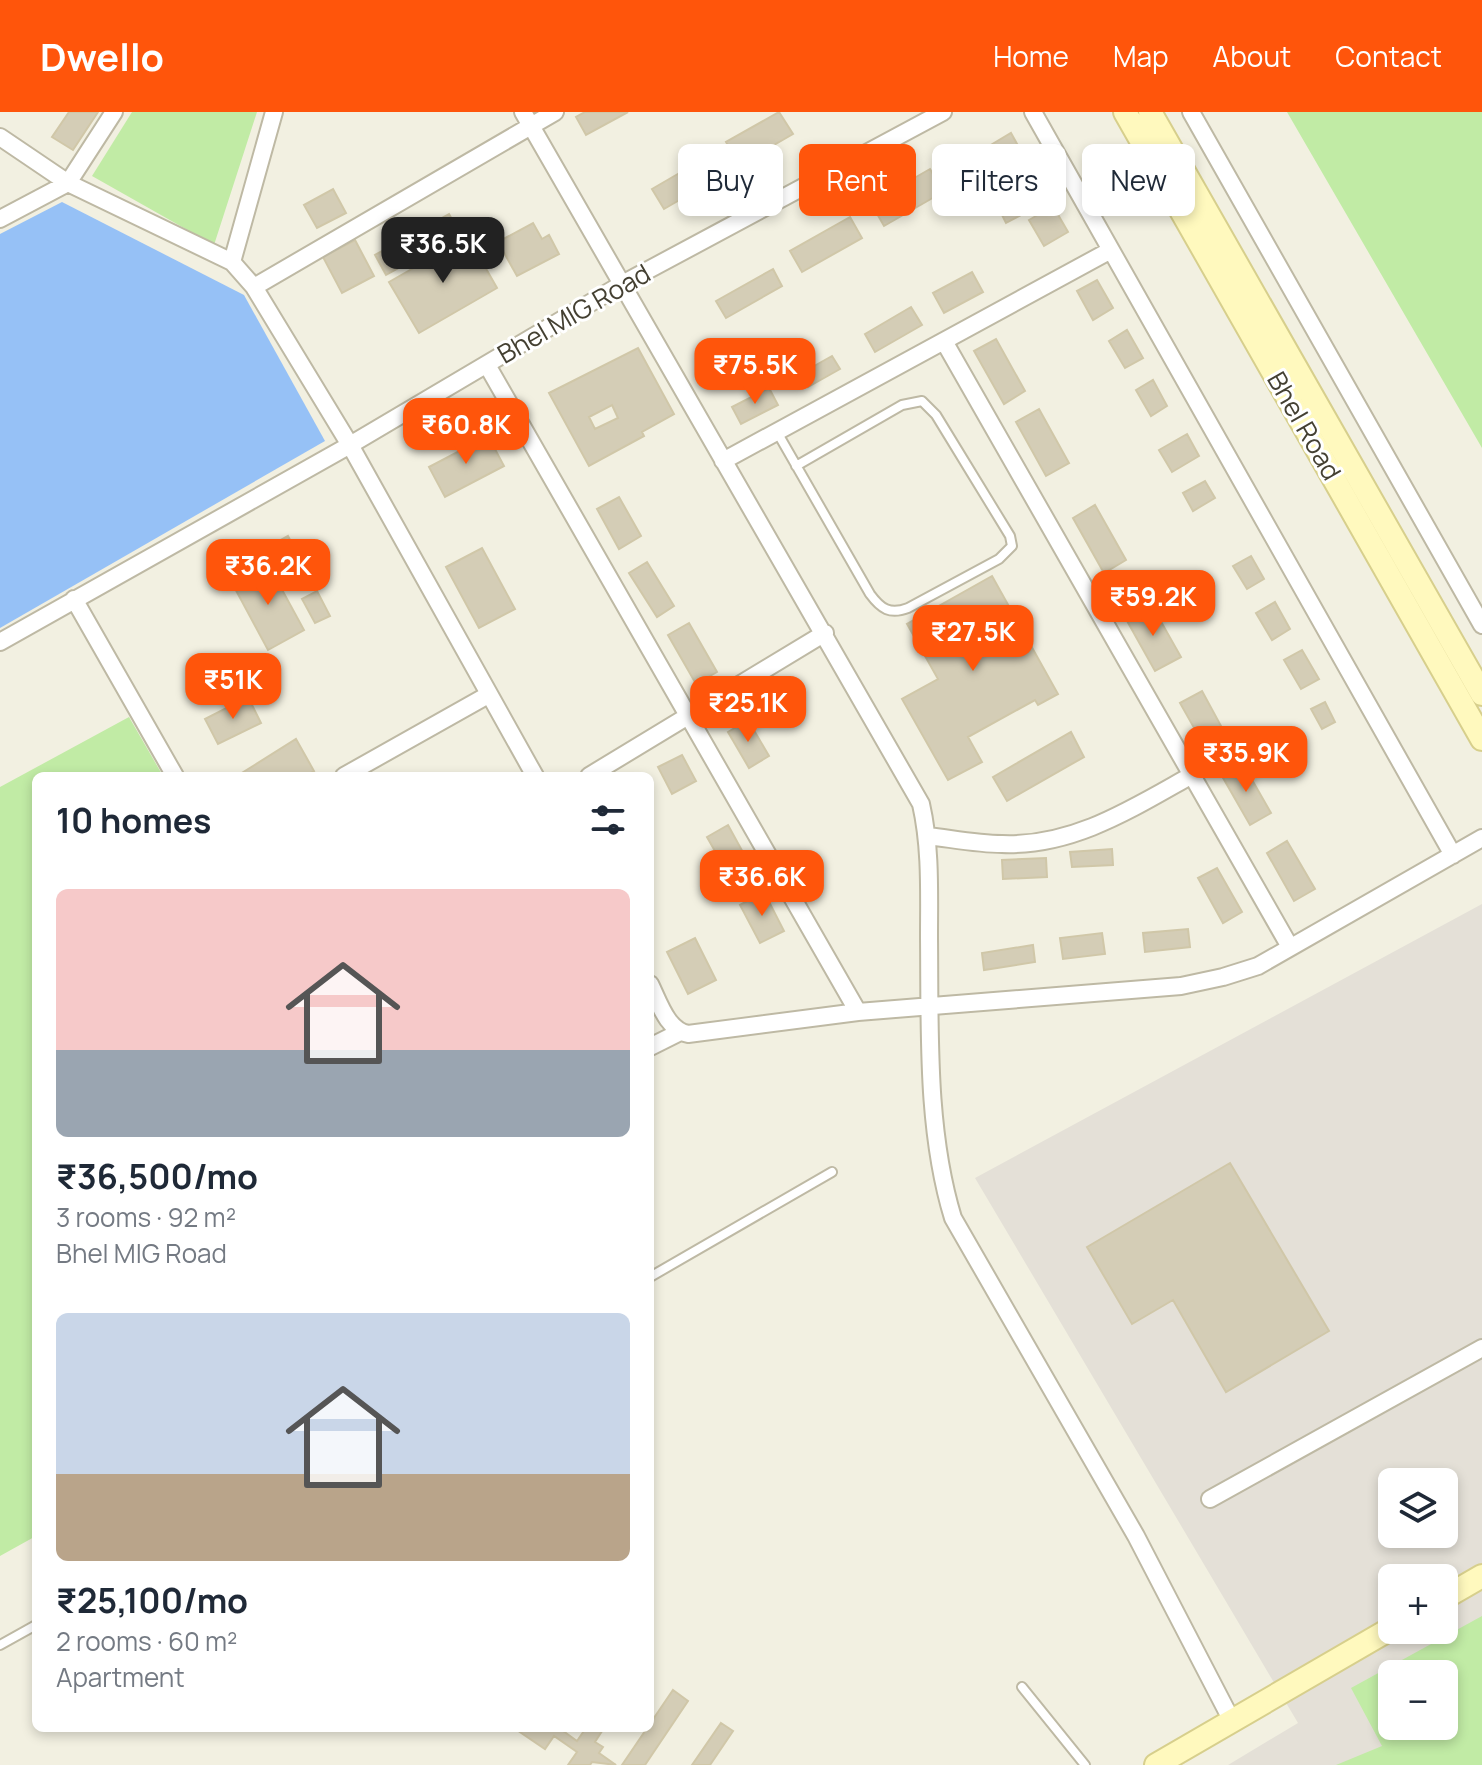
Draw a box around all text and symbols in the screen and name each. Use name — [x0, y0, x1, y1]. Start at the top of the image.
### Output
text: Dwello — [40, 30, 164, 82]
text: Home — [993, 37, 1069, 75]
text: Map — [1113, 37, 1169, 75]
text: About — [1213, 37, 1291, 75]
text: Contact — [1335, 37, 1442, 75]
chip: Buy — [678, 144, 783, 216]
chip: Rent — [799, 144, 916, 216]
chip: Filters — [932, 144, 1066, 216]
chip: New — [1082, 144, 1195, 216]
pin: ₹36.5K — [378, 217, 508, 285]
text: ₹36.5K — [399, 225, 487, 261]
street label: Bhel MIG Road — [490, 255, 657, 371]
pin: ₹75.5K — [690, 338, 820, 406]
text: ₹75.5K — [712, 346, 798, 382]
street label: Bhel Road — [1259, 365, 1350, 486]
pin: ₹60.8K — [401, 398, 531, 466]
text: ₹60.8K — [421, 406, 511, 442]
pin: ₹36.2K — [203, 539, 333, 607]
text: ₹36.2K — [224, 547, 312, 583]
pin: ₹59.2K — [1088, 570, 1218, 638]
text: ₹59.2K — [1109, 578, 1197, 614]
pin: ₹27.5K — [908, 605, 1038, 673]
text: ₹27.5K — [931, 613, 1015, 649]
pin: ₹51K — [186, 653, 280, 721]
text: ₹51K — [203, 661, 263, 697]
pin: ₹25.1K — [683, 676, 813, 744]
text: ₹25.1K — [708, 684, 788, 720]
pin: ₹35.9K — [1181, 726, 1311, 794]
text: ₹35.9K — [1202, 734, 1290, 770]
text: 10 homes — [56, 797, 212, 843]
icon: filters — [586, 798, 630, 842]
pin: ₹36.6K — [697, 850, 827, 918]
text: ₹36.6K — [718, 858, 806, 894]
icon: home — [271, 941, 415, 1085]
text: ₹36,500/mo — [56, 1153, 258, 1199]
text: 3 rooms · 92 m² — [56, 1199, 236, 1235]
text: Bhel MIG Road — [56, 1235, 227, 1271]
icon: home — [271, 1365, 415, 1509]
map controls — [1378, 1468, 1458, 1740]
button: layers — [1378, 1468, 1458, 1548]
button: + — [1378, 1564, 1458, 1644]
text: ₹25,100/mo — [56, 1577, 248, 1623]
text: 2 rooms · 60 m² — [56, 1623, 238, 1659]
text: Apartment — [56, 1659, 185, 1695]
button: − — [1378, 1660, 1458, 1740]

